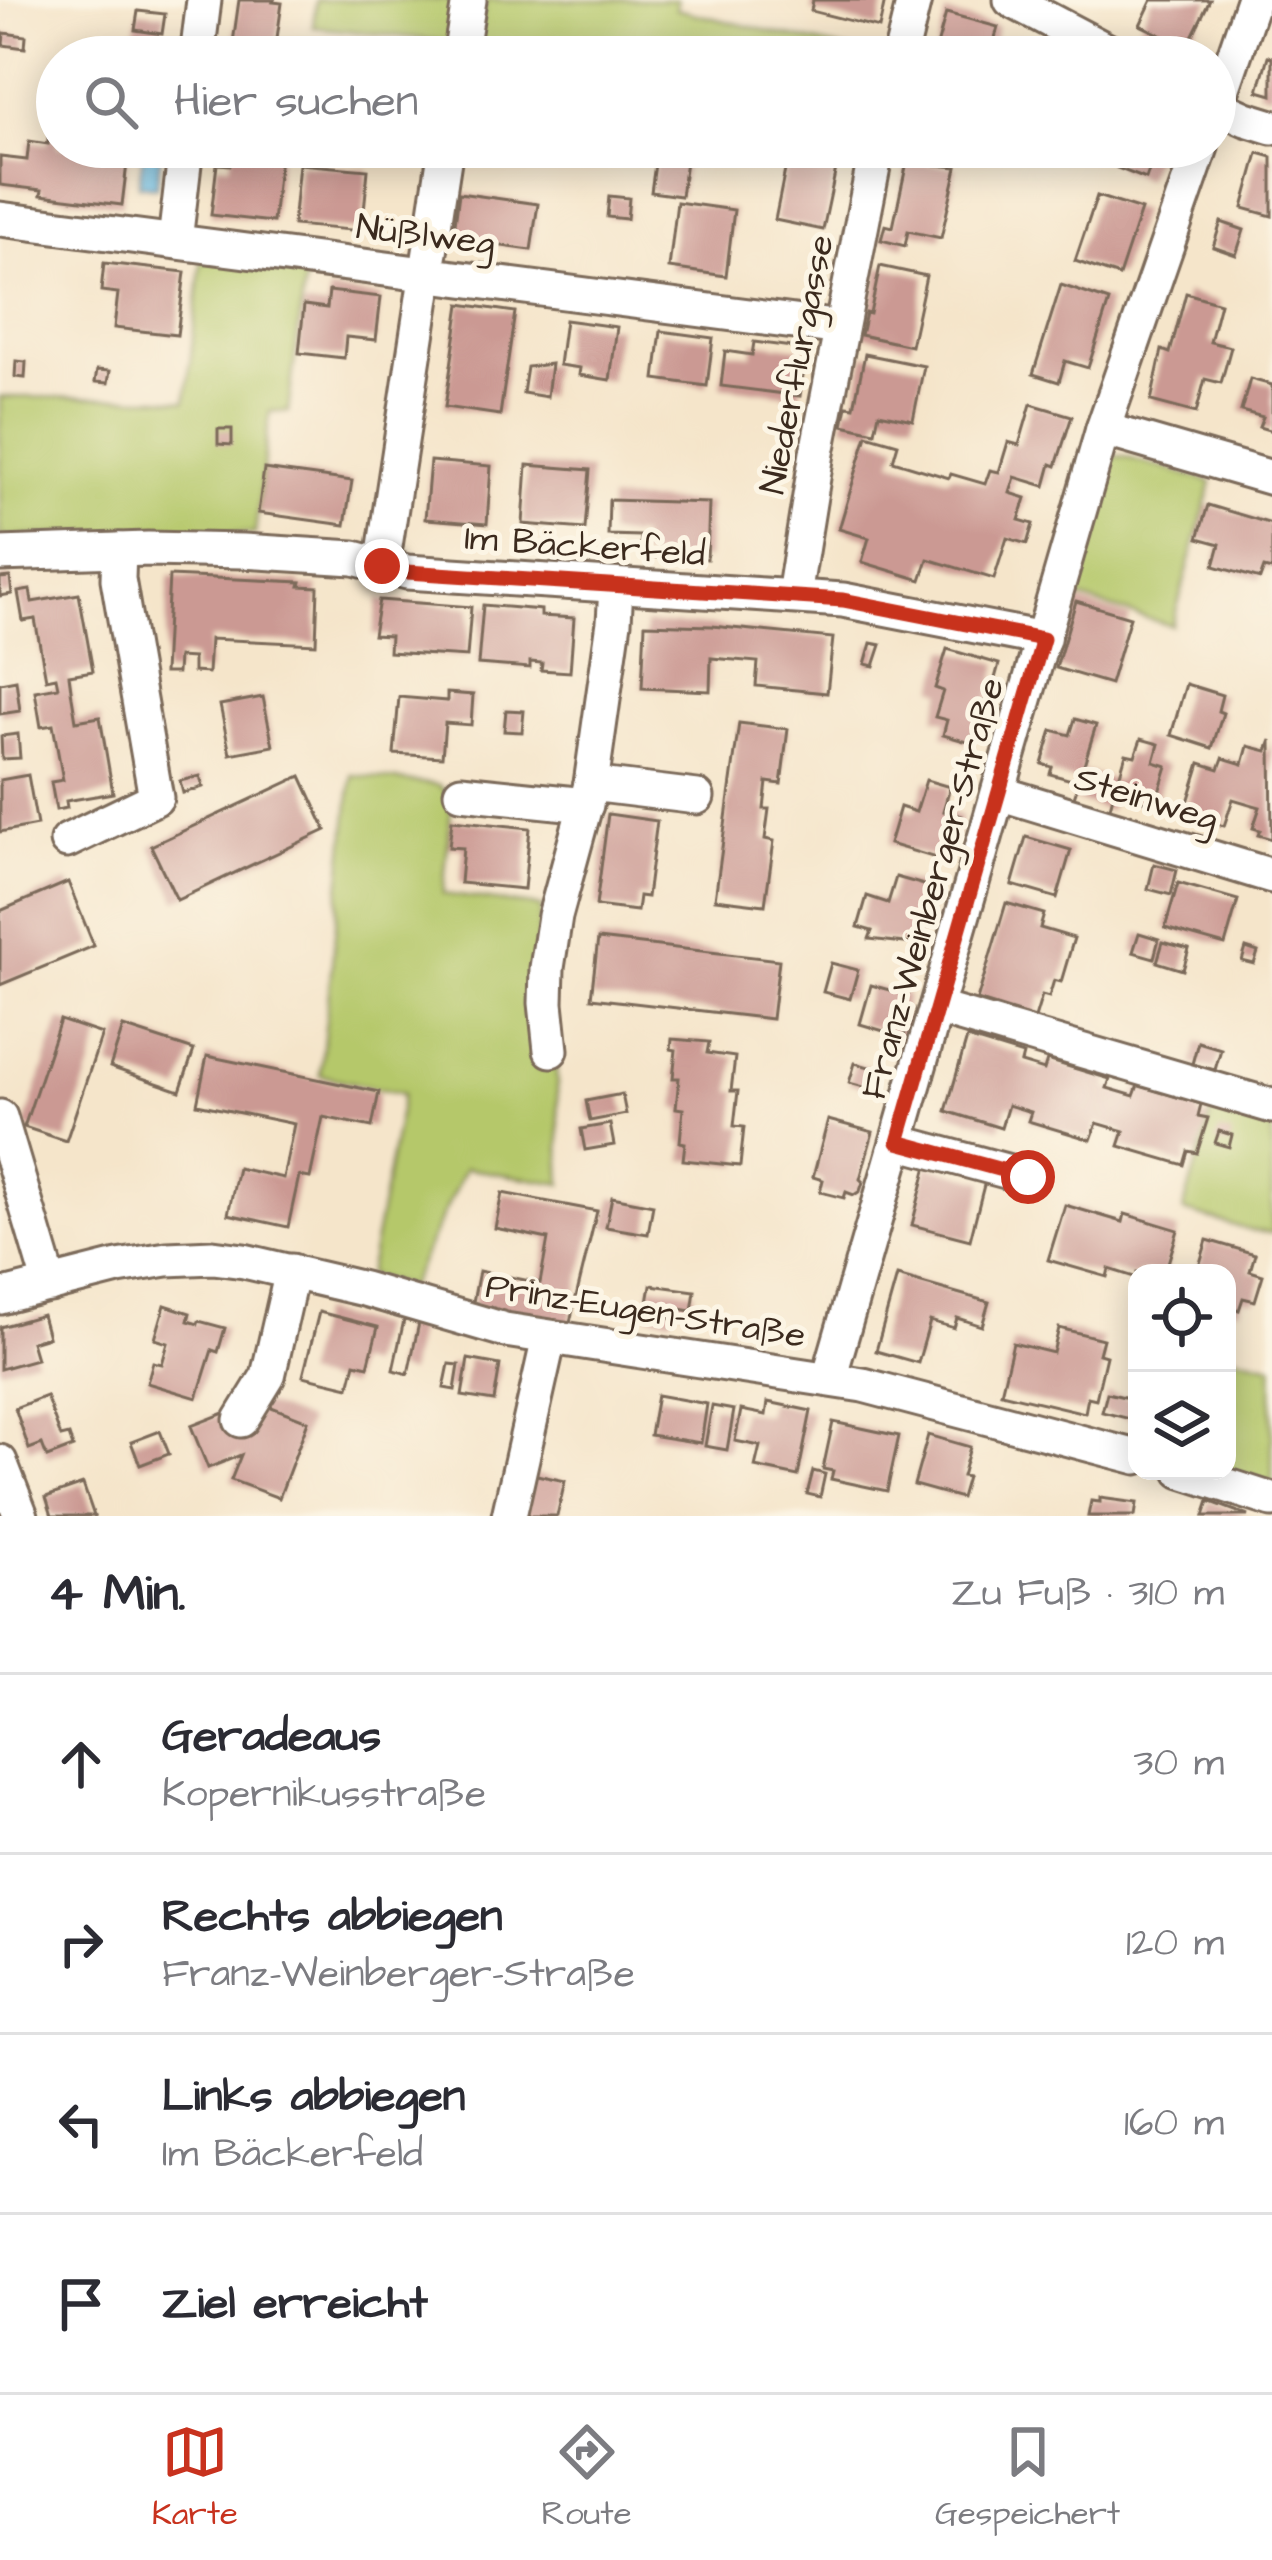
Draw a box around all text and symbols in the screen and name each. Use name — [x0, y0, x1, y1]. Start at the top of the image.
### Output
search box — [36, 36, 1236, 168]
icon: search — [78, 69, 144, 135]
text: Hier suchen — [174, 71, 418, 133]
street label: Nüßlweg — [353, 202, 498, 270]
street label: Niederflurgasse — [747, 231, 849, 499]
street label: Im Bäckerfeld — [463, 513, 707, 580]
route end — [355, 539, 409, 593]
street label: Franz-Weinberger-Straße — [849, 672, 1019, 1106]
street label: Steinweg — [1068, 753, 1224, 846]
route start — [1001, 1150, 1055, 1204]
street label: Prinz-Eugen-Straße — [482, 1261, 809, 1363]
map controls — [1128, 1264, 1236, 1480]
button: locate — [1128, 1264, 1236, 1372]
button: layers — [1128, 1372, 1236, 1480]
text: 4 Min. — [48, 1559, 186, 1630]
text: Zu Fuß · 310 m — [951, 1567, 1224, 1621]
text: Geradeaus — [162, 1706, 381, 1768]
icon: ahead — [48, 1731, 114, 1797]
text: 30 m — [1134, 1737, 1224, 1791]
text: Kopernikusstraße — [162, 1768, 486, 1822]
text: Rechts abbiegen — [162, 1886, 503, 1948]
icon: right — [48, 1911, 114, 1977]
text: 120 m — [1126, 1917, 1224, 1971]
text: Franz-Weinberger-Straße — [162, 1948, 635, 2002]
text: Links abbiegen — [162, 2066, 465, 2128]
icon: left — [48, 2091, 114, 2157]
text: 160 m — [1124, 2097, 1224, 2151]
text: Im Bäckerfeld — [162, 2128, 423, 2182]
icon: arrive — [48, 2271, 114, 2337]
text: Ziel erreicht — [162, 2273, 428, 2335]
tab: Karte — [152, 2419, 238, 2537]
tab: Route — [542, 2419, 632, 2537]
tab: Gespeichert — [935, 2419, 1120, 2537]

